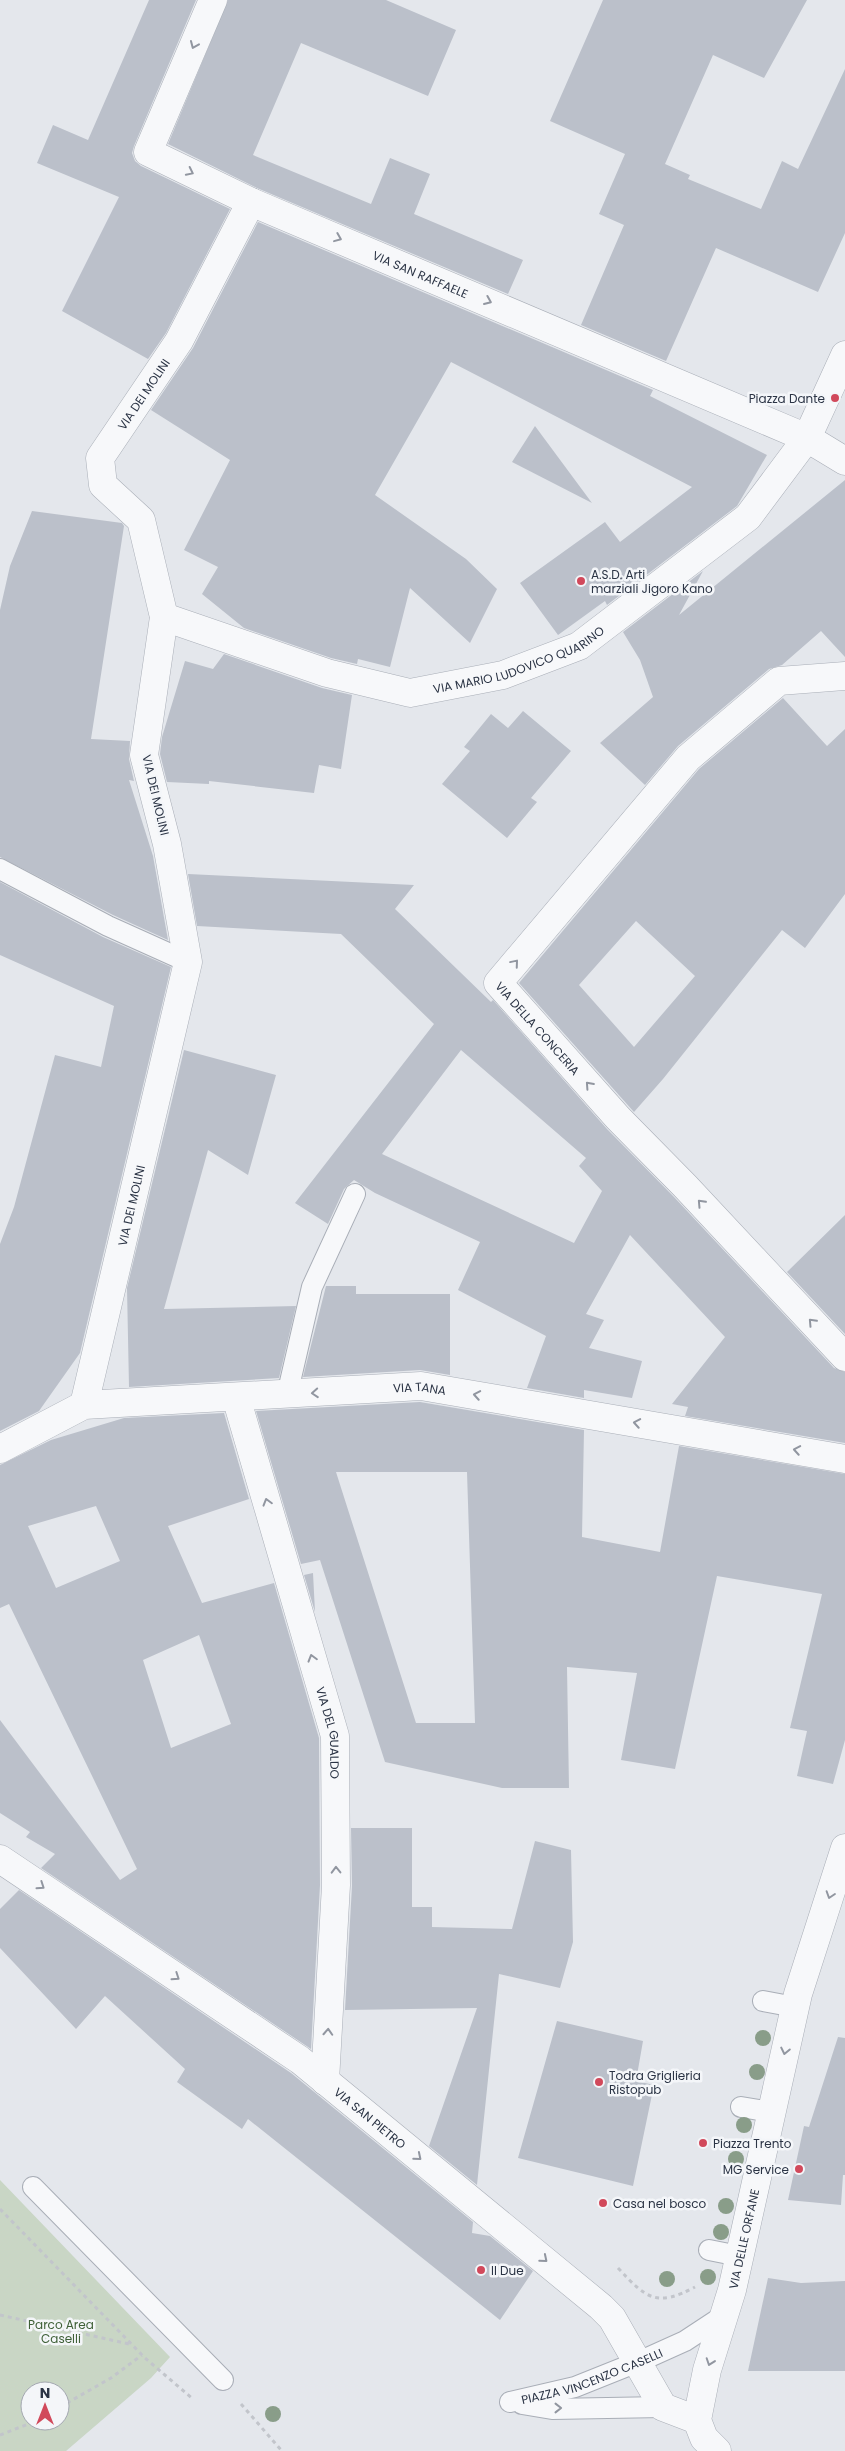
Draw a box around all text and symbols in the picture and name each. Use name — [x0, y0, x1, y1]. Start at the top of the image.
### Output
one-way arrow — [190, 40, 200, 49]
one-way arrow — [185, 166, 194, 176]
one-way arrow — [333, 232, 342, 242]
street label: VIA SAN RAFFAELE — [370, 246, 471, 302]
one-way arrow — [483, 295, 492, 306]
street label: VIA DEI MOLINI — [113, 355, 173, 433]
place label: Piazza Dante — [749, 390, 825, 407]
marker: Piazza Dante — [829, 392, 841, 404]
place label: A.S.D. Arti marziali Jigoro Kano — [591, 566, 713, 597]
marker: A.S.D. Arti marziali Jigoro Kano — [575, 575, 587, 587]
street label: VIA MARIO LUDOVICO QUARINO — [431, 622, 607, 697]
street label: VIA DEI MOLINI — [138, 753, 174, 837]
one-way arrow — [509, 960, 518, 969]
street label: VIA DELLA CONCERIA — [492, 978, 584, 1078]
one-way arrow — [586, 1082, 595, 1091]
street label: VIA DEI MOLINI — [113, 1163, 149, 1248]
one-way arrow — [698, 1199, 707, 1208]
one-way arrow — [809, 1318, 818, 1327]
street label: VIA TANA — [392, 1377, 447, 1399]
one-way arrow — [311, 1387, 319, 1398]
one-way arrow — [472, 1391, 481, 1401]
one-way arrow — [632, 1418, 641, 1428]
one-way arrow — [793, 1446, 801, 1456]
one-way arrow — [262, 1498, 272, 1506]
one-way arrow — [308, 1654, 318, 1662]
street label: VIA DEL GUALDO — [312, 1684, 344, 1779]
one-way arrow — [331, 1865, 341, 1873]
one-way arrow — [35, 1880, 44, 1889]
one-way arrow — [826, 1890, 836, 1898]
one-way arrow — [170, 1970, 179, 1980]
one-way arrow — [323, 2028, 334, 2036]
one-way arrow — [780, 2046, 791, 2055]
place label: Todra Griglieria Ristopub — [609, 2067, 701, 2098]
marker: Todra Griglieria Ristopub — [593, 2076, 605, 2088]
street label: VIA SAN PIETRO — [331, 2083, 410, 2152]
place label: Piazza Trento — [713, 2135, 792, 2152]
marker: Piazza Trento — [697, 2137, 709, 2149]
one-way arrow — [412, 2152, 421, 2161]
place label: MG Service — [723, 2161, 789, 2178]
marker: MG Service — [793, 2163, 805, 2175]
street label: VIA DELLE ORFANE — [724, 2187, 763, 2291]
place label: Casa nel bosco — [613, 2195, 707, 2212]
marker: Casa nel bosco — [597, 2197, 609, 2209]
one-way arrow — [539, 2253, 548, 2262]
place label: Il Due — [491, 2262, 524, 2279]
marker: Il Due — [475, 2264, 487, 2276]
park label: Parco Area Caselli — [28, 2316, 94, 2347]
street label: PIAZZA VINCENZO CASELLI — [519, 2344, 665, 2408]
one-way arrow — [706, 2357, 716, 2365]
north arrow — [20, 2381, 70, 2431]
text: N — [40, 2383, 50, 2403]
one-way arrow — [554, 2403, 562, 2413]

